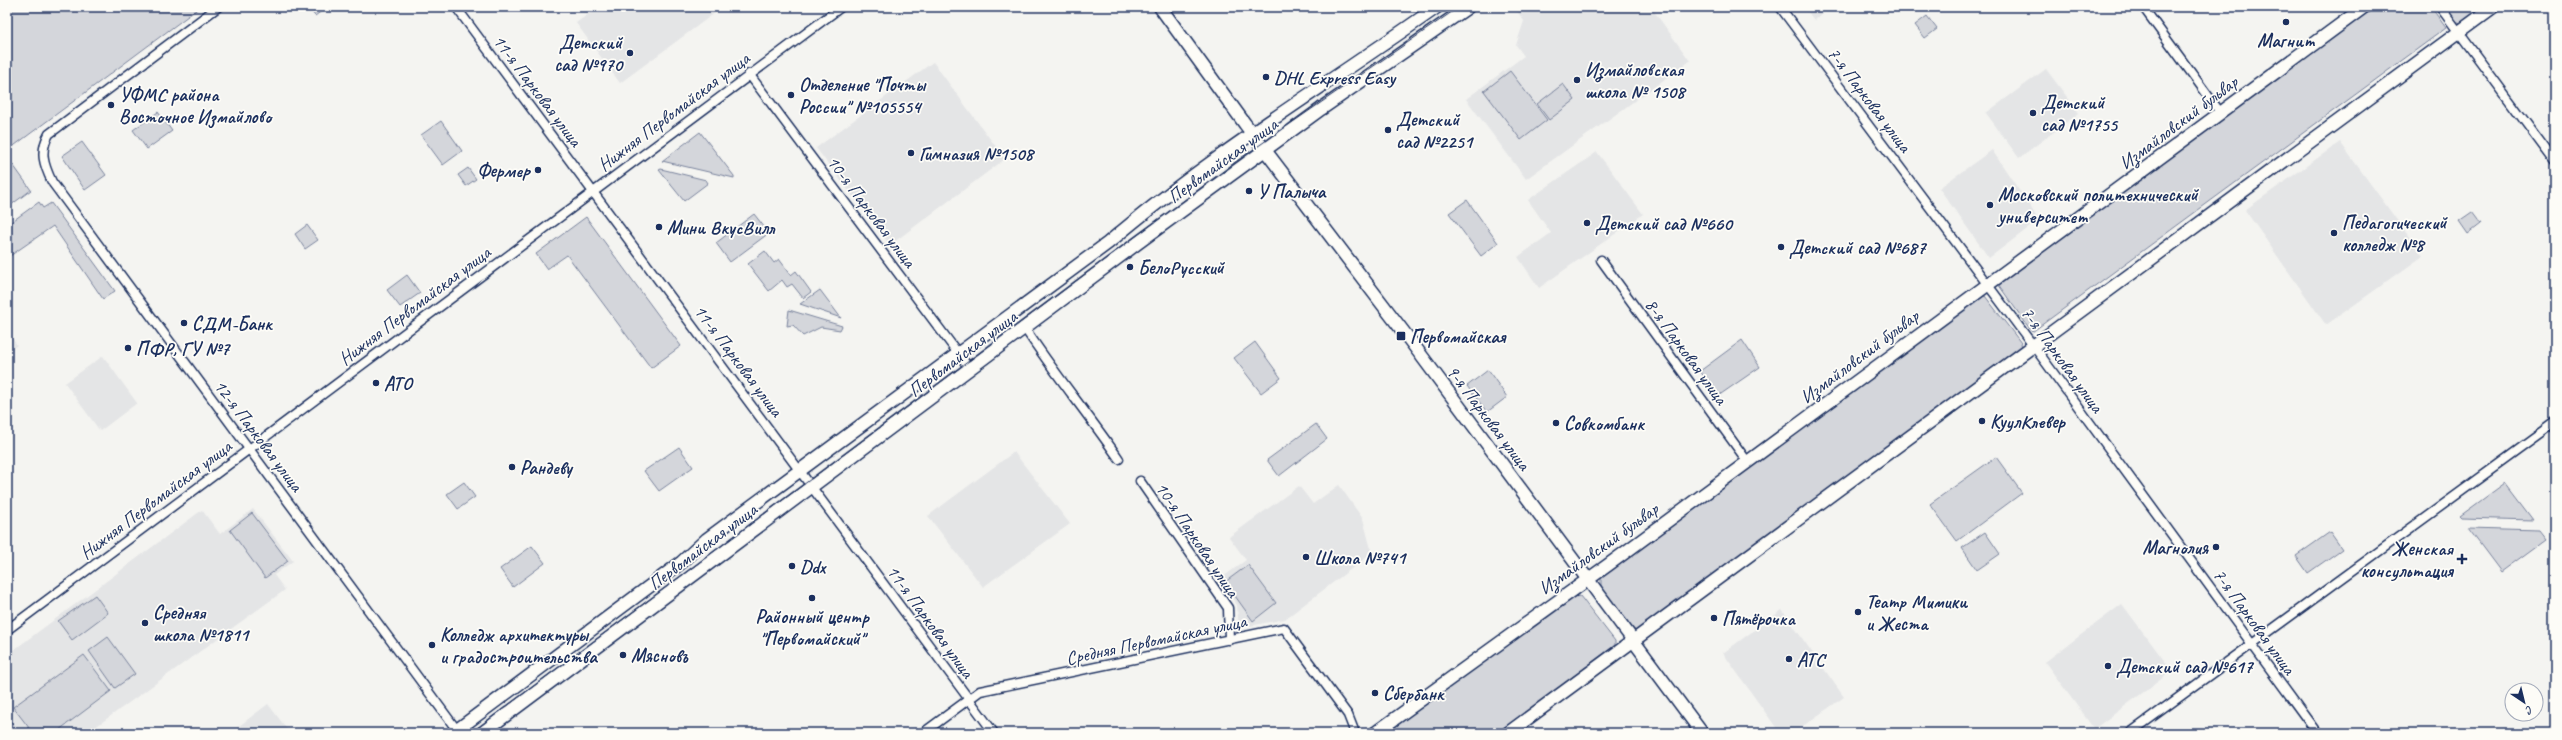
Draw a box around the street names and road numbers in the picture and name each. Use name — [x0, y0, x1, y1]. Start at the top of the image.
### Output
street label: 11-я Парковая улица — [487, 30, 588, 153]
street label: 7-я Парковая улица — [1822, 42, 1917, 158]
street label: Нижняя Первомайская улица — [593, 46, 755, 177]
street label: Измайловский бульвар — [2114, 69, 2244, 175]
street label: Первомайская улица — [1163, 112, 1283, 209]
street label: 10-я Парковая улица — [821, 151, 922, 274]
street label: Нижняя Первомайская улица — [334, 240, 496, 371]
street label: 8-я Парковая улица — [1639, 294, 1734, 411]
street label: 11-я Парковая улица — [688, 300, 789, 423]
street label: 7-я Парковая улица — [2015, 302, 2110, 419]
street label: Измайловский бульвар — [1795, 303, 1925, 409]
street label: Первомайская улица — [903, 304, 1023, 403]
street label: 9-я Парковая улица — [1441, 360, 1536, 476]
street label: 12-я Парковая улица — [208, 375, 309, 498]
street label: Нижняя Первомайская улица — [75, 434, 237, 565]
street label: 10-я Парковая улица — [1150, 477, 1245, 603]
street label: Измайловский бульвар — [1534, 496, 1665, 600]
street label: Первомайская улица — [643, 497, 763, 596]
street label: 11-я Парковая улица — [881, 560, 980, 684]
street label: 7-я Парковая улица — [2207, 564, 2302, 681]
street label: Средняя Первомайская улица — [1064, 609, 1250, 671]

